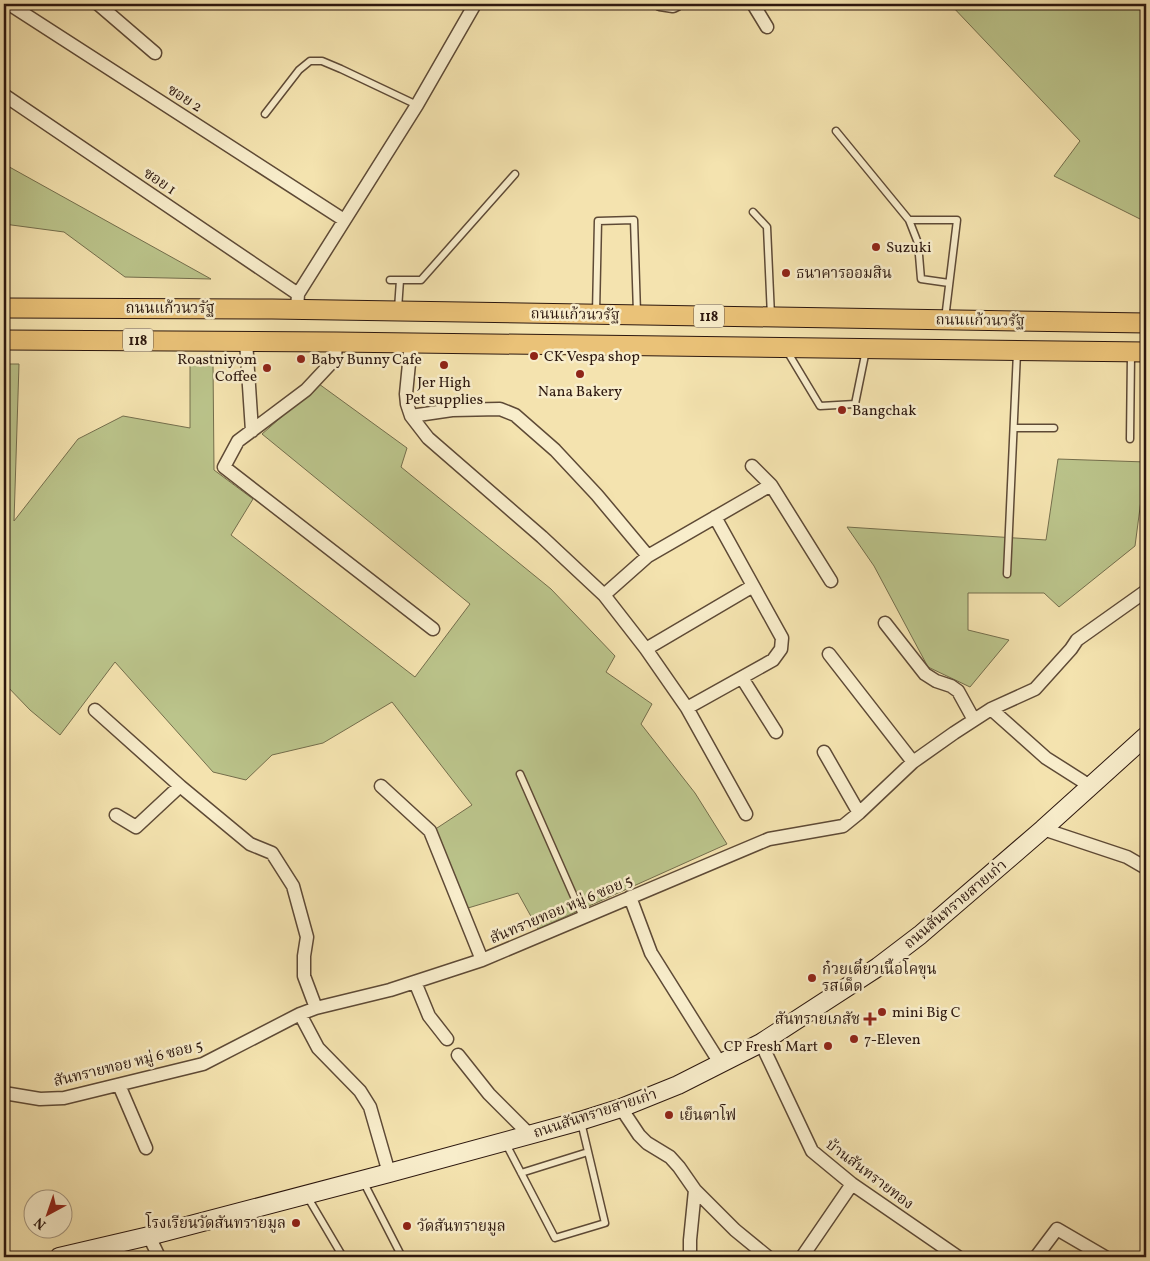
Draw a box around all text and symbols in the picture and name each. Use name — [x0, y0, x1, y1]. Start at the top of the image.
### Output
street label: ซอย 2 — [163, 80, 206, 118]
street label: ซอย 1 — [139, 164, 180, 201]
place label: Suzuki — [886, 238, 931, 259]
marker: Suzuki — [870, 241, 882, 253]
place label: ธนาคารออมสิน — [796, 264, 892, 285]
marker: ธนาคารออมสิน — [780, 267, 792, 279]
street label: ถนนแก้วนวรัฐ — [126, 299, 215, 320]
street label: ถนนแก้วนวรัฐ — [530, 304, 620, 327]
road number: 118 — [694, 304, 724, 328]
street label: ถนนแก้วนวรัฐ — [935, 310, 1025, 333]
road number: 118 — [123, 328, 153, 352]
place label: CK Vespa shop — [544, 347, 640, 368]
place label: Roastniyom Coffee — [177, 350, 257, 388]
place label: Baby Bunny Cafe — [311, 350, 422, 371]
marker: CK Vespa shop — [528, 350, 540, 362]
marker: Baby Bunny Cafe — [295, 353, 307, 365]
marker: Jer High Pet supplies — [438, 359, 450, 371]
marker: Roastniyom Coffee — [261, 362, 273, 374]
marker: Nana Bakery — [574, 368, 586, 380]
place label: Jer High Pet supplies — [405, 373, 483, 411]
place label: Nana Bakery — [538, 382, 622, 403]
place label: Bangchak — [852, 401, 916, 422]
marker: Bangchak — [836, 404, 848, 416]
street label: ถนนสันทรายสายเก่า — [900, 856, 1012, 955]
street label: สันทรายทอย หมู่ 6 ซอย 5 — [487, 871, 636, 950]
place label: ก๋วยเตี๋ยวเนื้อโคขุน รสเด็ด — [822, 958, 937, 998]
marker: ก๋วยเตี๋ยวเนื้อโคขุน รสเด็ด — [806, 972, 818, 984]
place label: mini Big C — [892, 1003, 961, 1024]
marker: mini Big C — [876, 1006, 888, 1018]
place label: สันทรายเภสัช — [775, 1010, 860, 1031]
marker: สันทรายเภสัช — [864, 1013, 876, 1025]
place label: 7-Eleven — [864, 1030, 921, 1051]
marker: 7-Eleven — [848, 1033, 860, 1045]
street label: สันทรายทอย หมู่ 6 ซอย 5 — [52, 1036, 205, 1093]
place label: CP Fresh Mart — [724, 1037, 818, 1058]
marker: CP Fresh Mart — [822, 1040, 834, 1052]
street label: ถนนสันทรายสายเก่า — [531, 1085, 660, 1144]
place label: เย็นตาโฟ — [679, 1104, 736, 1127]
marker: เย็นตาโฟ — [663, 1109, 675, 1121]
street label: บ้านสันทรายทอง — [821, 1135, 917, 1215]
north arrow — [22, 1188, 72, 1238]
text: N — [31, 1212, 51, 1233]
place label: โรงเรียนวัดสันทรายมูล — [145, 1212, 286, 1235]
marker: โรงเรียนวัดสันทรายมูล — [290, 1217, 302, 1229]
place label: วัดสันทรายมูล — [417, 1217, 506, 1238]
marker: วัดสันทรายมูล — [401, 1220, 413, 1232]

